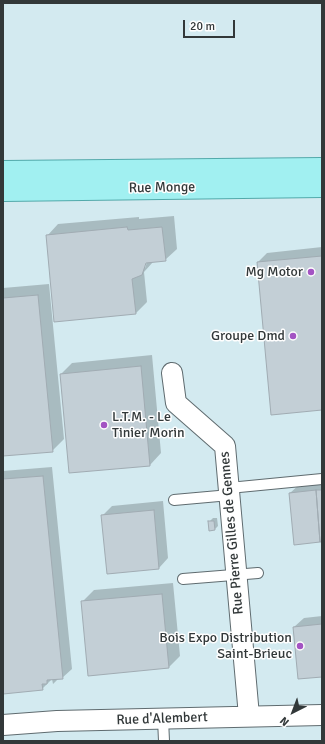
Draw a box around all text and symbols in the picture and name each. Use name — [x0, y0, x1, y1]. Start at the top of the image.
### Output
scale bar — [185, 12, 237, 38]
text: 20 m — [190, 19, 215, 34]
street label: Rue Monge — [129, 179, 195, 197]
place label: Mg Motor — [246, 264, 303, 280]
marker: Mg Motor — [306, 267, 316, 277]
place label: Groupe Dmd — [211, 328, 285, 344]
marker: Groupe Dmd — [288, 331, 298, 341]
place label: L.T.M. - Le Tinier Morin — [112, 409, 185, 442]
marker: L.T.M. - Le Tinier Morin — [99, 420, 109, 430]
street label: Rue Pierre Gilles de Gennes — [217, 451, 247, 615]
place label: Bois Expo Distribution Saint-Brieuc — [159, 630, 292, 662]
marker: Bois Expo Distribution Saint-Brieuc — [295, 641, 305, 651]
north arrow — [273, 692, 313, 732]
street label: Rue d'Alembert — [116, 709, 208, 729]
text: N — [277, 714, 292, 729]

